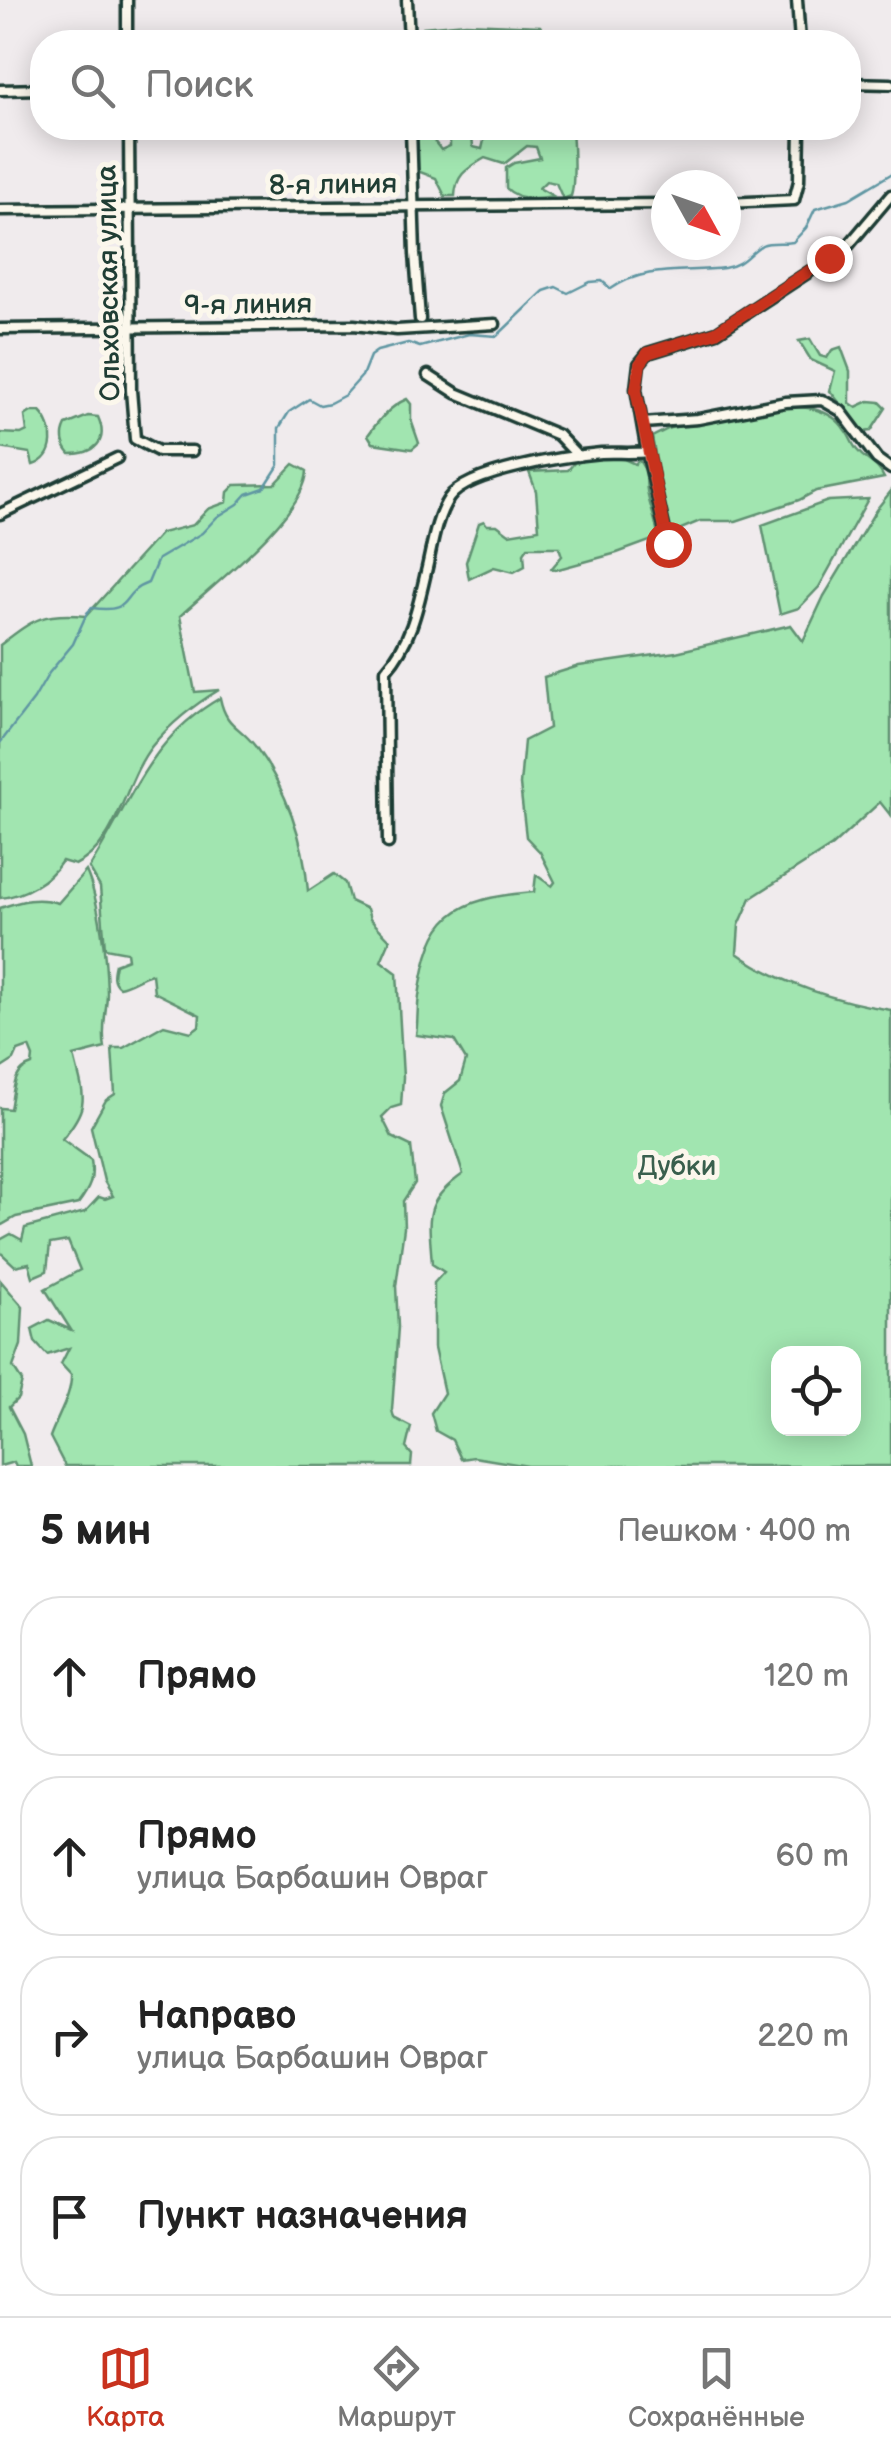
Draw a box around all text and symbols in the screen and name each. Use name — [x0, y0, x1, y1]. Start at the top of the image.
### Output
search box — [30, 30, 861, 140]
icon: search — [65, 58, 120, 113]
text: Поиск — [145, 63, 253, 108]
street label: Ольховская улица — [90, 164, 128, 402]
street label: 8-я линия — [269, 167, 397, 203]
north arrow — [651, 170, 741, 260]
route end — [807, 236, 853, 282]
street label: 9-я линия — [184, 287, 312, 323]
route start — [646, 522, 692, 568]
park label: Дубки — [638, 1150, 716, 1183]
map controls — [771, 1346, 861, 1436]
button: locate — [771, 1346, 861, 1436]
text: 5 мин — [40, 1506, 152, 1557]
text: Пешком · 400 m — [617, 1512, 851, 1551]
icon: ahead — [42, 1649, 97, 1704]
text: Прямо — [137, 1654, 256, 1699]
text: 120 m — [764, 1657, 849, 1696]
text: Прямо — [137, 1814, 256, 1859]
icon: ahead — [42, 1829, 97, 1884]
text: 60 m — [776, 1837, 849, 1876]
text: улица Барбашин Овраг — [137, 1859, 488, 1898]
text: Направо — [137, 1994, 296, 2039]
icon: right — [42, 2009, 97, 2064]
text: 220 m — [757, 2017, 849, 2056]
text: улица Барбашин Овраг — [137, 2039, 488, 2078]
icon: arrive — [42, 2189, 97, 2244]
text: Пункт назначения — [137, 2194, 468, 2239]
tab: Карта — [86, 2341, 165, 2434]
tab: Маршрут — [337, 2341, 456, 2434]
tab: Сохранённые — [628, 2341, 805, 2434]

